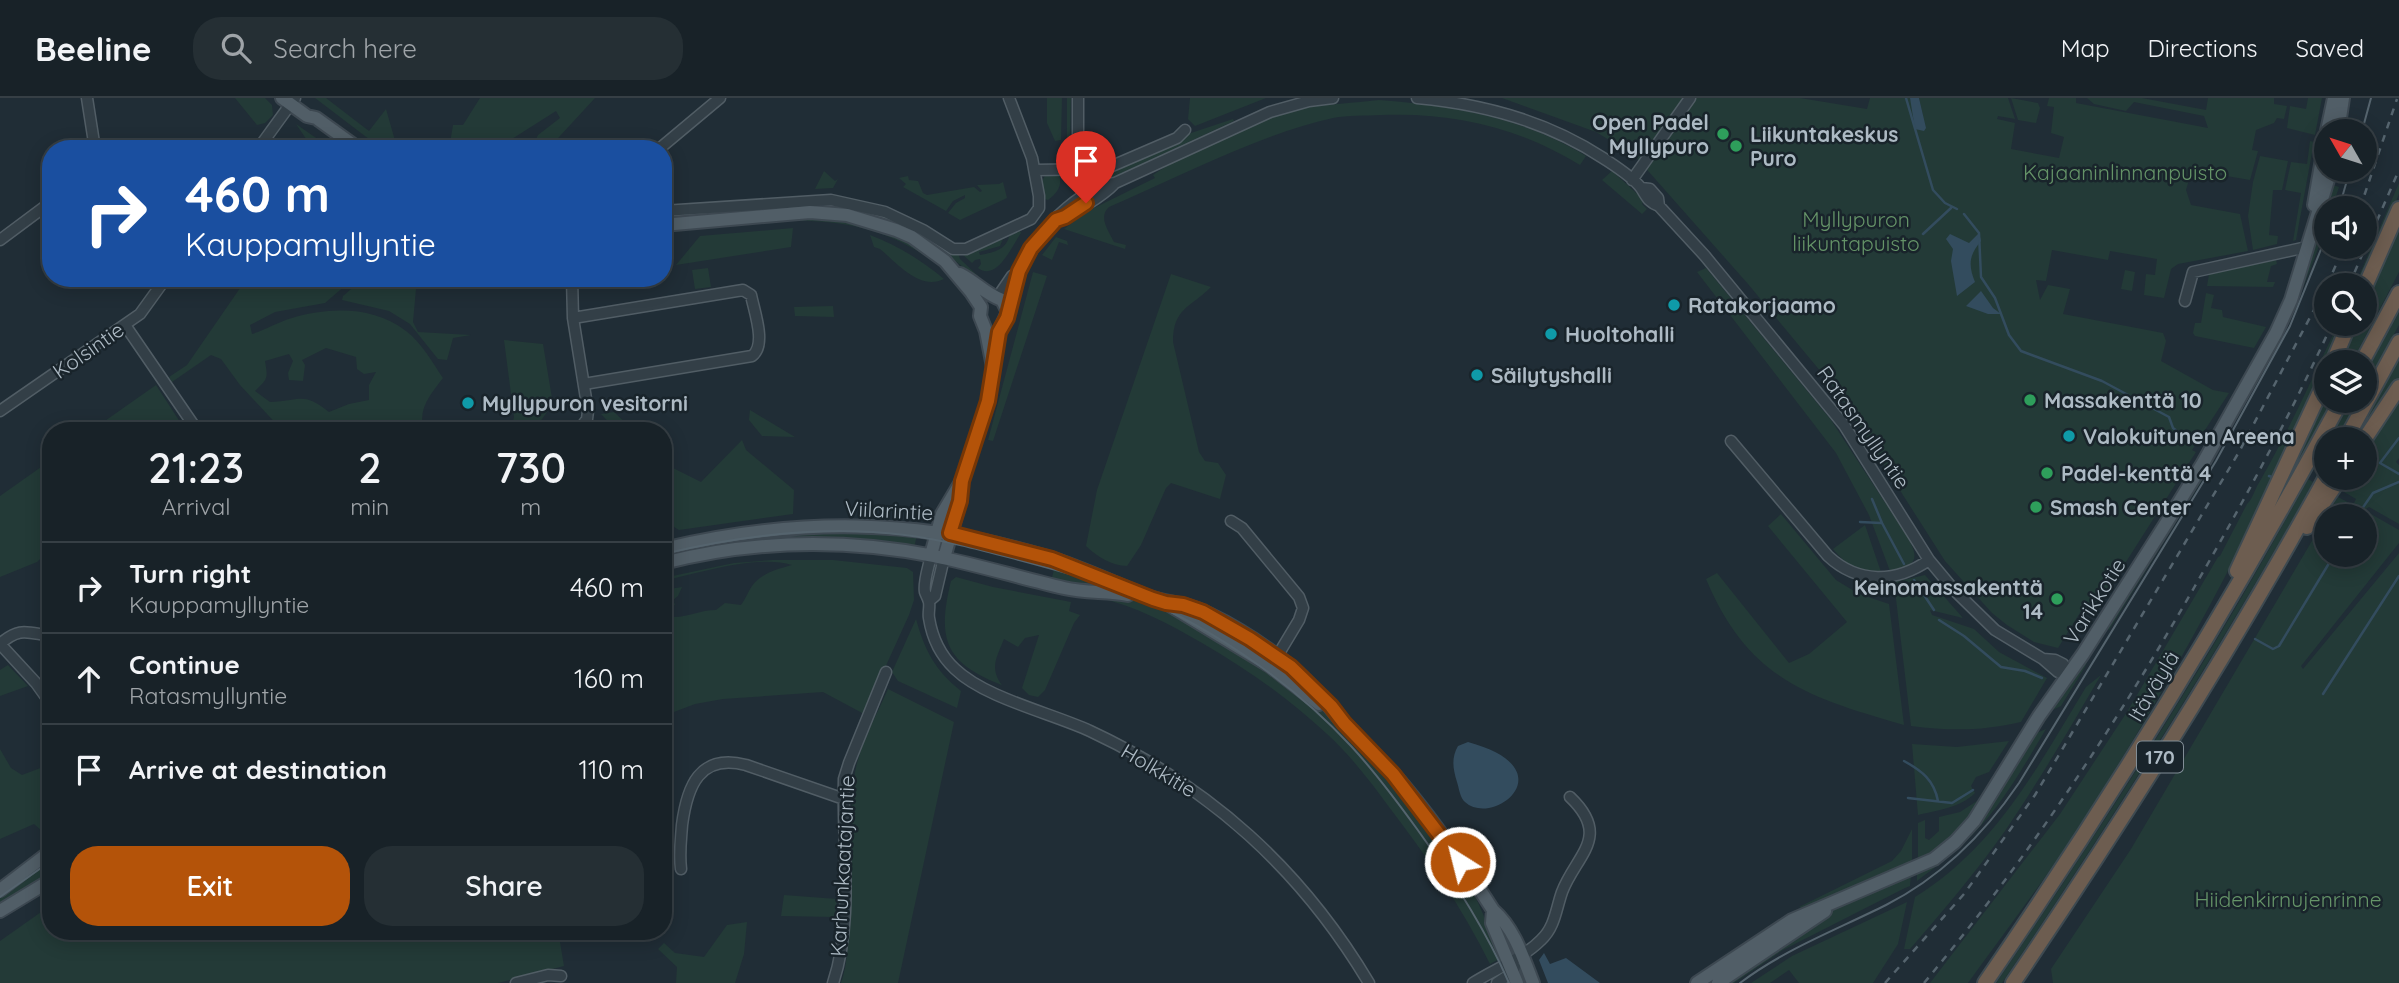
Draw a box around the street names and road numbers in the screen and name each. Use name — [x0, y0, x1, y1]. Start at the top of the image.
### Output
street label: Kolsintie — [47, 316, 129, 384]
street label: Ratasmyllyntie — [1812, 360, 1916, 494]
street label: Viilarintie — [844, 495, 934, 525]
street label: Varikkotie — [2057, 553, 2131, 649]
street label: Itäväylä — [2122, 646, 2184, 726]
street label: Holkkitie — [1117, 737, 1201, 803]
road number: 170 — [2137, 742, 2183, 772]
street label: Karhunkaatajantie — [824, 775, 860, 957]

